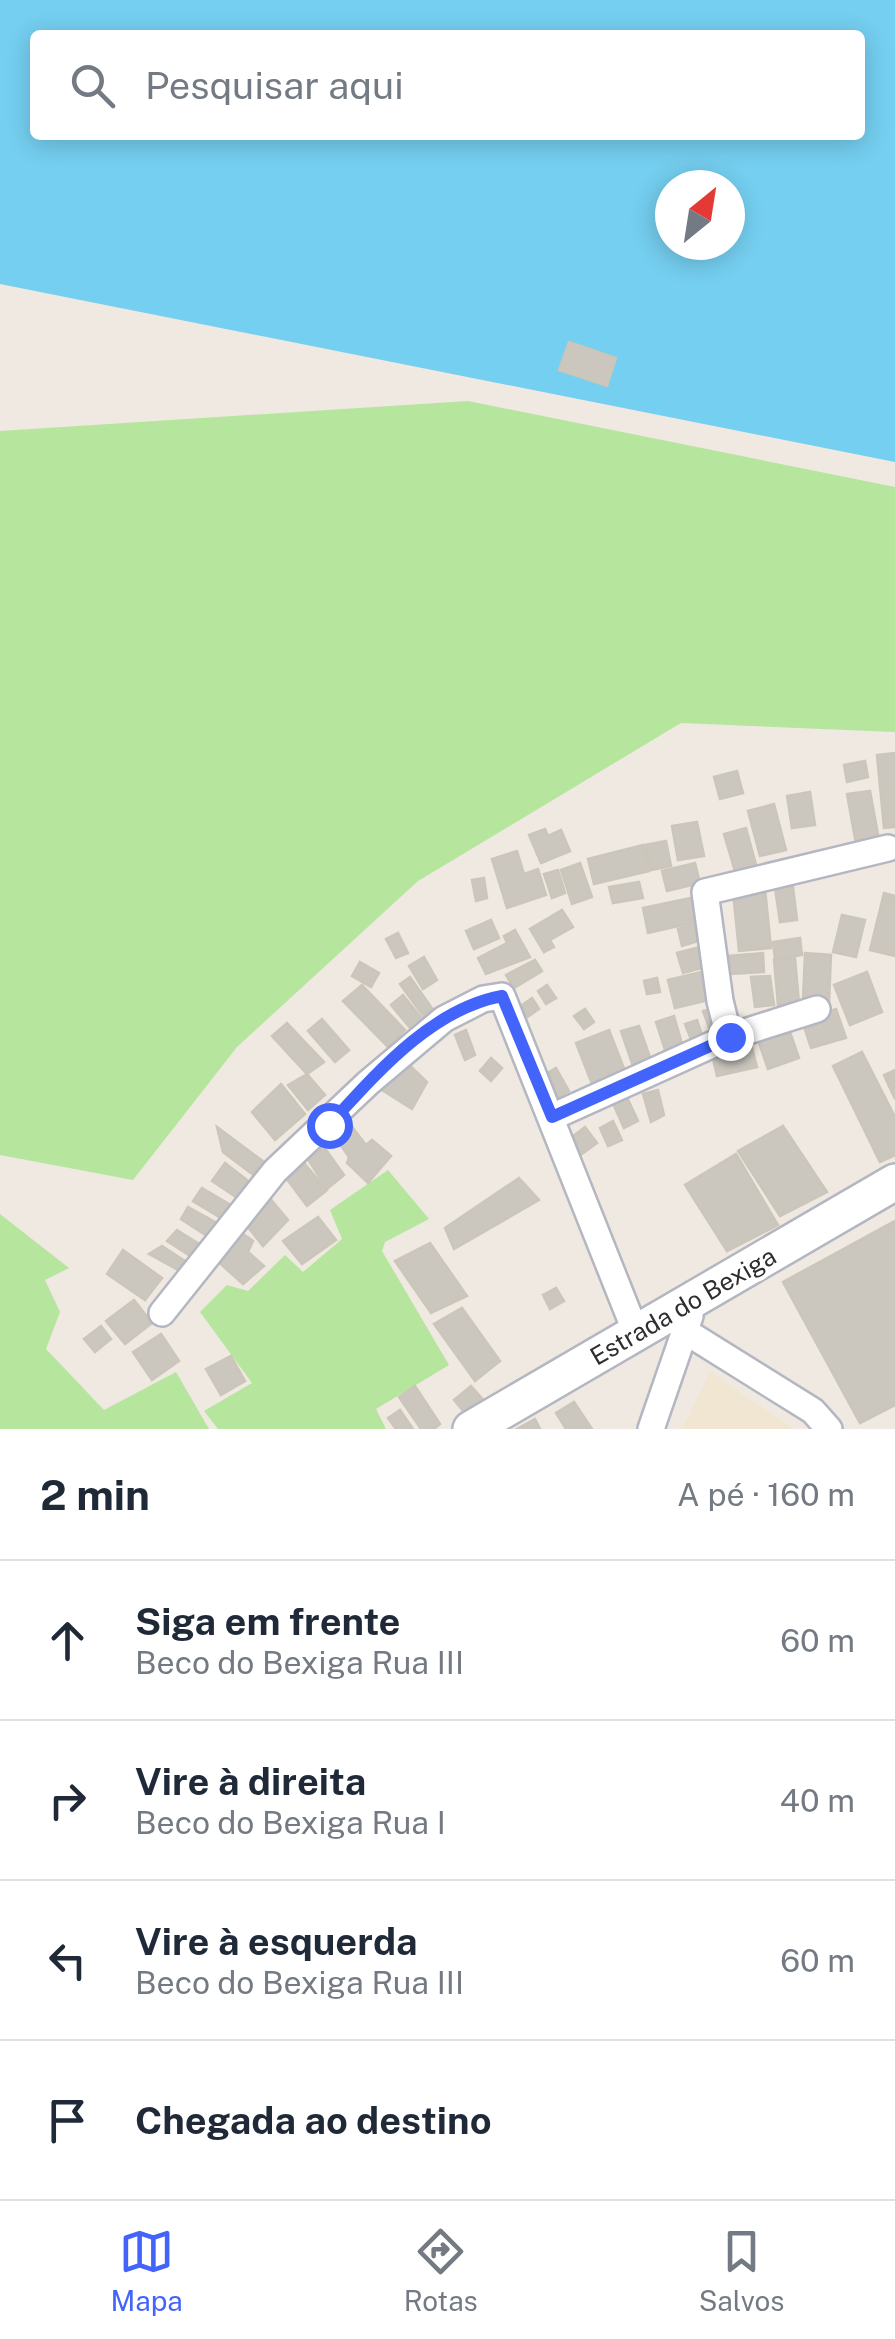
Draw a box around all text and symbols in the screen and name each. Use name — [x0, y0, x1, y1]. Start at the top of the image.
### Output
search box — [30, 30, 865, 140]
icon: search — [65, 58, 120, 113]
text: Pesquisar aqui — [145, 63, 404, 108]
north arrow — [655, 170, 745, 260]
route end — [708, 1015, 754, 1061]
route start — [307, 1103, 353, 1149]
street label: Estrada do Bexiga — [585, 1241, 781, 1371]
text: 2 min — [40, 1470, 150, 1519]
text: A pé · 160 m — [677, 1476, 855, 1513]
text: Siga em frente — [135, 1599, 401, 1644]
icon: ahead — [40, 1613, 95, 1668]
text: 60 m — [780, 1622, 855, 1659]
text: Beco do Bexiga Rua III — [135, 1644, 464, 1681]
text: Vire à direita — [135, 1759, 366, 1804]
icon: right — [40, 1773, 95, 1828]
text: 40 m — [780, 1782, 855, 1819]
text: Beco do Bexiga Rua I — [135, 1804, 446, 1841]
text: Vire à esquerda — [135, 1919, 418, 1964]
icon: left — [40, 1933, 95, 1988]
text: 60 m — [780, 1942, 855, 1979]
text: Beco do Bexiga Rua III — [135, 1964, 464, 2001]
icon: arrive — [40, 2093, 95, 2148]
text: Chegada ao destino — [135, 2098, 492, 2143]
tab: Mapa — [111, 2224, 183, 2317]
tab: Rotas — [404, 2224, 478, 2317]
tab: Salvos — [699, 2224, 784, 2317]

